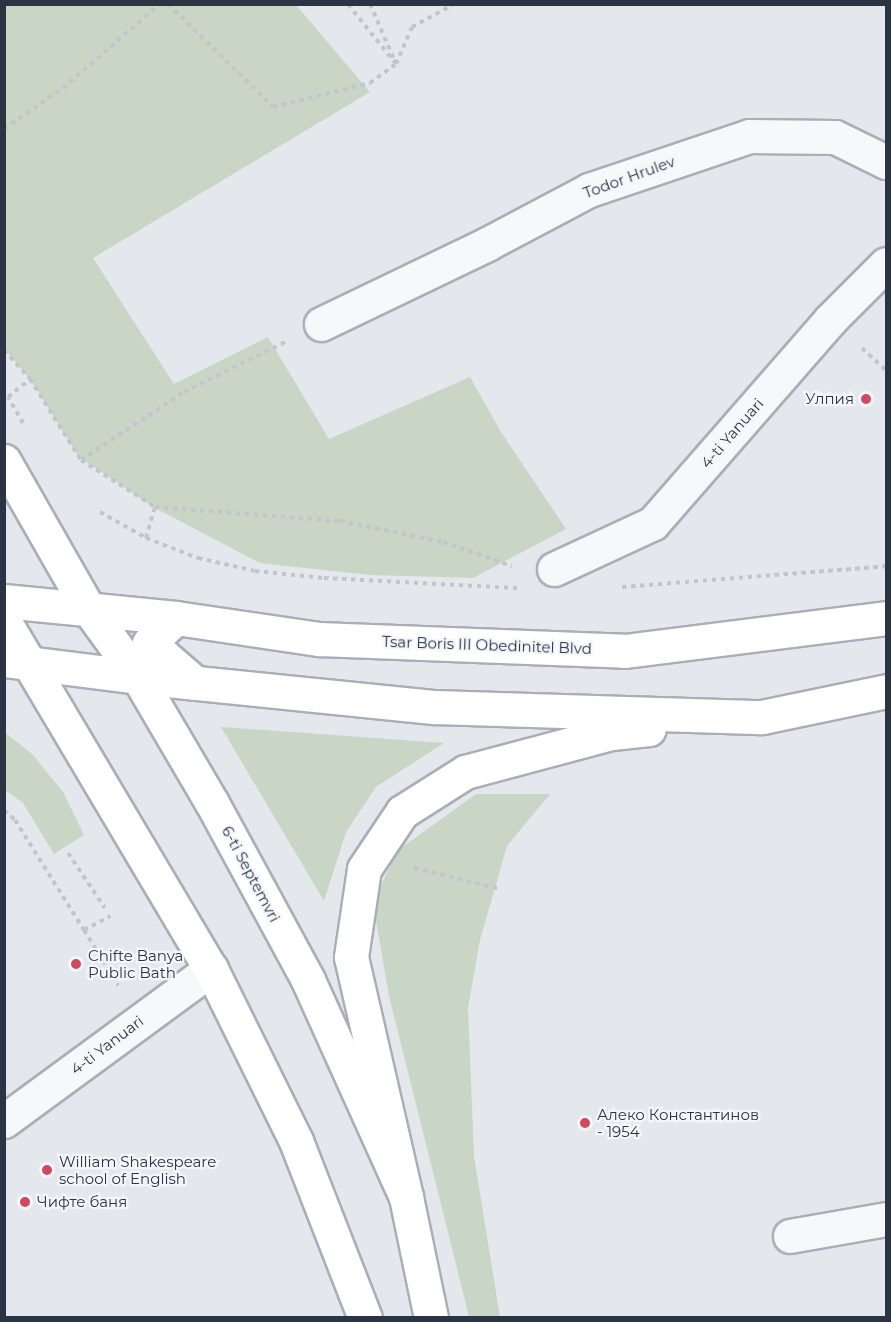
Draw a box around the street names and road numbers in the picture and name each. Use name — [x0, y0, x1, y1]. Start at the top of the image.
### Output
street label: Todor Hrulev — [581, 152, 677, 202]
street label: 4-ti Yanuari — [697, 394, 767, 472]
street label: Tsar Boris III Obedinitel Blvd — [382, 632, 592, 658]
street label: 6-ti Septemvri — [218, 823, 284, 925]
street label: 4-ti Yanuari — [67, 1012, 147, 1078]

